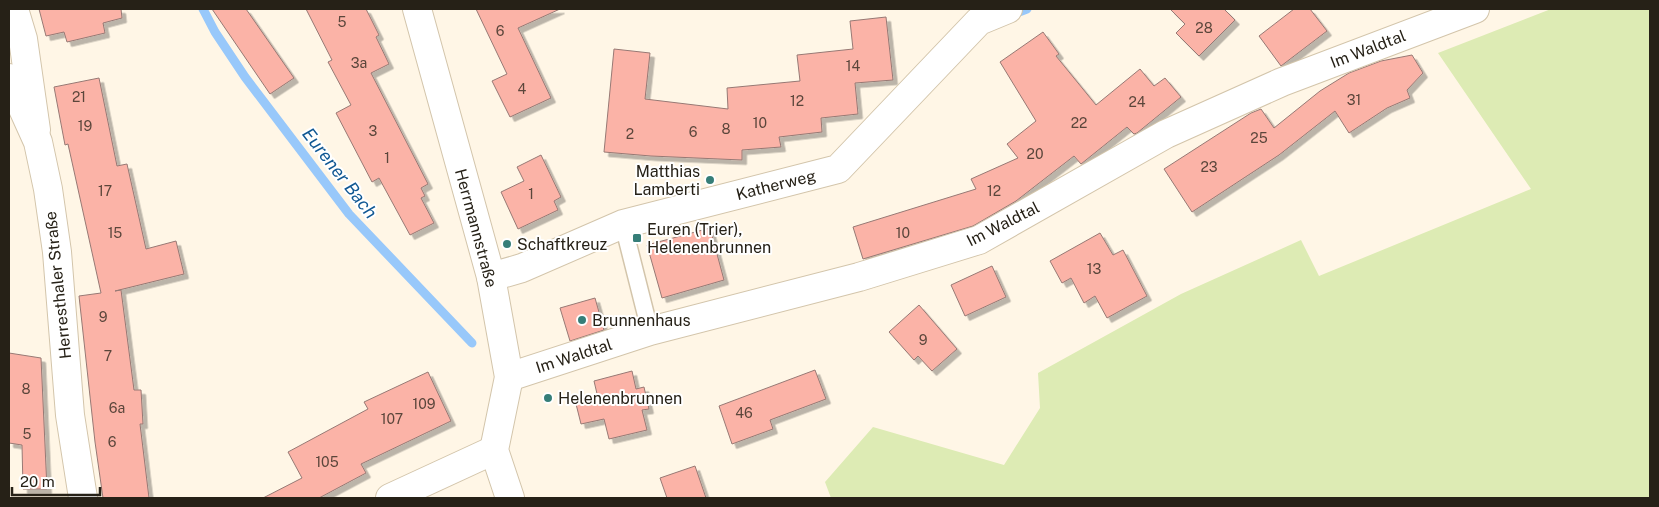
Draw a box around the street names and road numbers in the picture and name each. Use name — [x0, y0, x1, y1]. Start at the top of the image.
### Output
street label: Im Waldtal — [1328, 26, 1408, 72]
street label: Katherweg — [734, 166, 818, 204]
street label: Herrmannstraße — [451, 167, 501, 289]
street label: Im Waldtal — [963, 198, 1043, 250]
street label: Herresthaler Straße — [41, 210, 75, 360]
street label: Im Waldtal — [533, 335, 615, 377]

